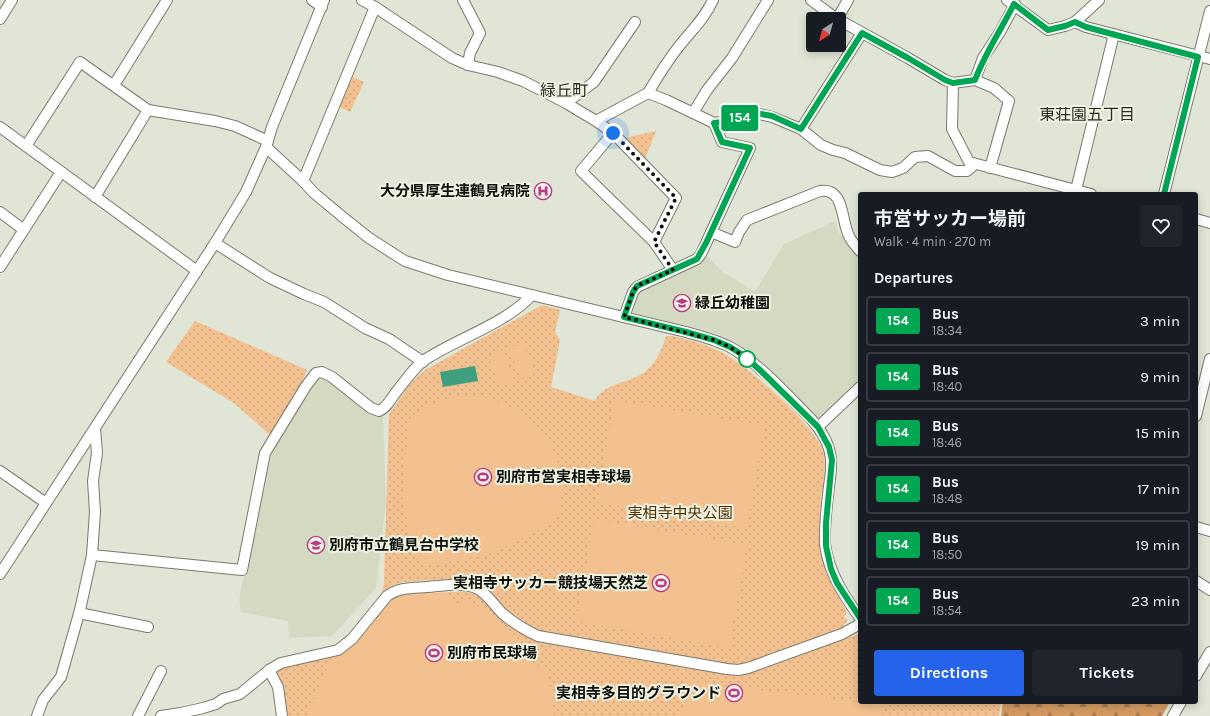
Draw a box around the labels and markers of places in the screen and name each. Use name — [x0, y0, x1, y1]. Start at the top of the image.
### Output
hospital icon: 大分県厚生連鶴見病院 — [533, 181, 553, 201]
place label: 大分県厚生連鶴見病院 — [380, 182, 530, 200]
school or university icon: 緑丘幼稚園 — [672, 293, 692, 313]
place label: 緑丘幼稚園 — [695, 294, 770, 312]
unlabelled marker — [738, 350, 756, 368]
sports icon: 別府市営実相寺球場 — [473, 467, 493, 487]
place label: 別府市営実相寺球場 — [496, 468, 631, 486]
school or university icon: 別府市立鶴見台中学校 — [306, 535, 326, 555]
place label: 別府市立鶴見台中学校 — [329, 536, 479, 554]
sports icon: 実相寺サッカー競技場天然芝 — [651, 573, 671, 593]
place label: 実相寺サッカー競技場天然芝 — [453, 574, 648, 592]
sports icon: 別府市民球場 — [424, 643, 444, 663]
place label: 別府市民球場 — [447, 644, 537, 662]
sports icon: 実相寺多目的グラウンド — [724, 683, 744, 703]
place label: 実相寺多目的グラウンド — [556, 684, 721, 702]

